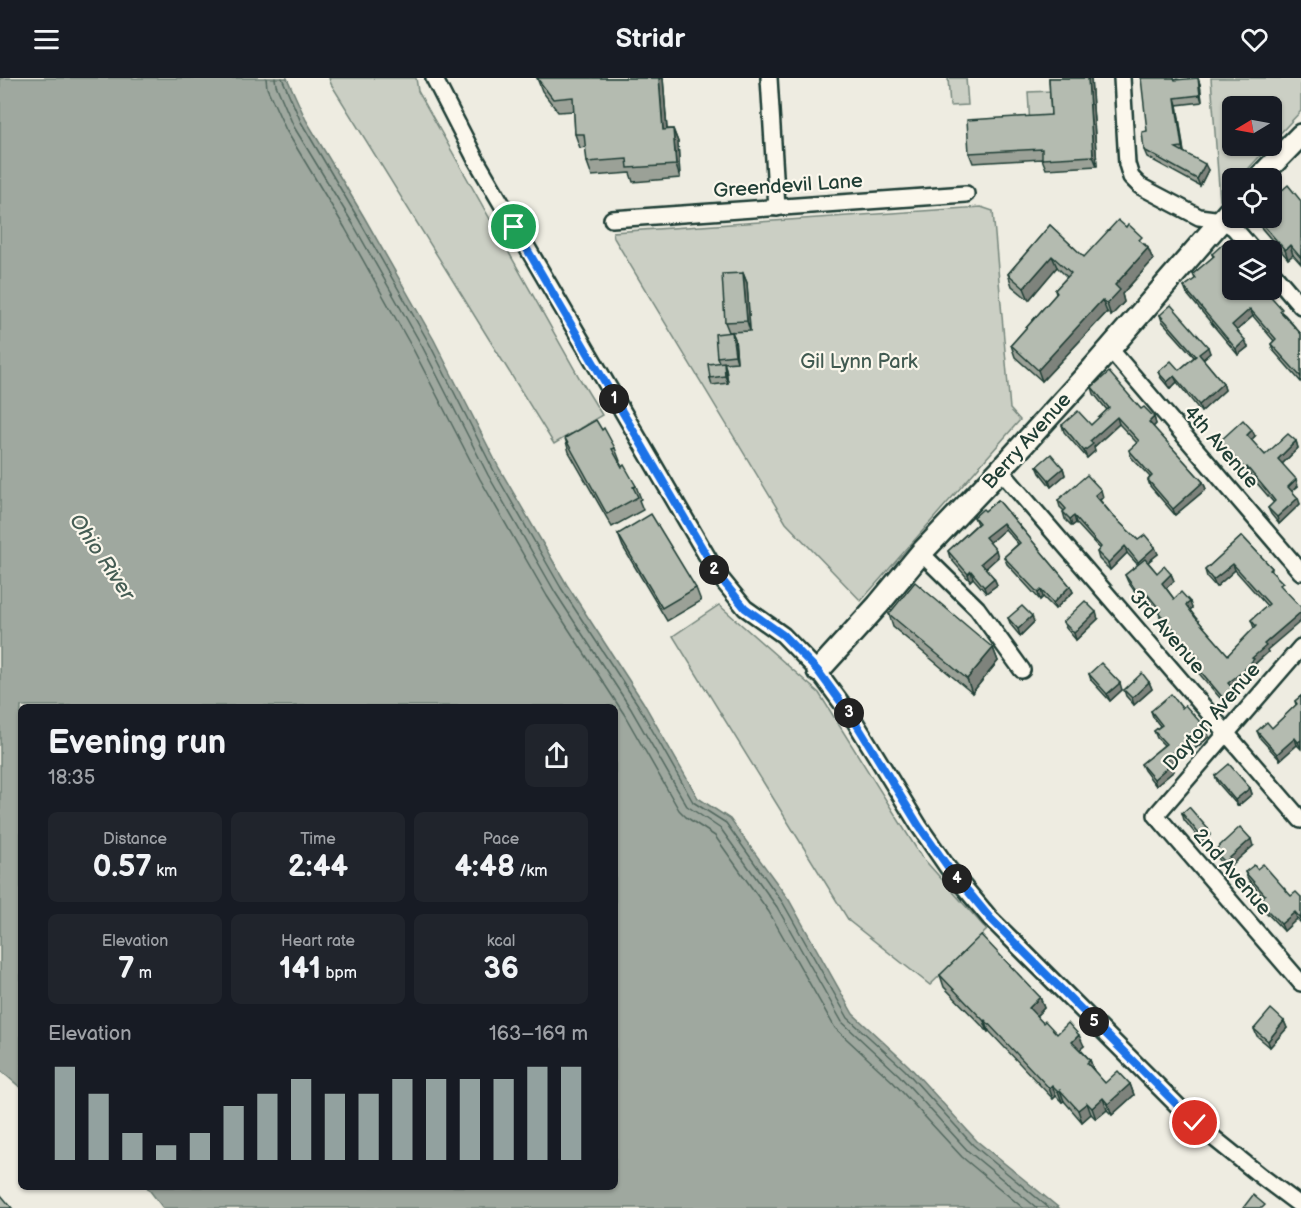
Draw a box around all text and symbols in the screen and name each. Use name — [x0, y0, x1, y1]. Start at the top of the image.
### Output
icon: menu — [30, 23, 63, 56]
text: Stridr — [616, 23, 685, 55]
icon: heart — [1238, 23, 1271, 56]
north arrow — [1222, 96, 1282, 156]
map controls — [1222, 96, 1282, 300]
button: locate — [1222, 168, 1282, 228]
street label: Greendevil Lane — [713, 169, 864, 203]
pin — [488, 201, 539, 252]
icon: arrive — [497, 210, 530, 243]
button: layers — [1222, 240, 1282, 300]
park label: Gil Lynn Park — [800, 350, 918, 374]
pin: 1 — [599, 384, 629, 414]
street label: Berry Avenue — [978, 388, 1077, 494]
text: 1 — [611, 389, 617, 408]
street label: 4th Avenue — [1179, 401, 1264, 493]
water label: Ohio River — [64, 509, 141, 606]
pin: 2 — [699, 555, 729, 585]
text: 2 — [709, 560, 719, 579]
street label: 3rd Avenue — [1124, 585, 1210, 679]
street label: Dayton Avenue — [1159, 658, 1266, 776]
pin: 3 — [834, 698, 864, 728]
text: 3 — [844, 703, 854, 722]
text: Evening run — [48, 723, 226, 763]
button: share — [525, 724, 588, 787]
text: 18:35 — [48, 766, 95, 790]
street label: 2nd Avenue — [1188, 824, 1276, 920]
text: Distance — [103, 830, 167, 849]
text: Time — [300, 830, 336, 849]
text: Pace — [483, 830, 519, 849]
text: 0.57 — [93, 849, 152, 885]
text: 2:44 — [288, 849, 348, 885]
text: 4:48 — [454, 849, 515, 885]
text: km — [152, 862, 177, 881]
text: /km — [515, 862, 548, 881]
pin: 4 — [942, 864, 972, 894]
text: 4 — [952, 869, 962, 888]
text: Elevation — [102, 932, 168, 951]
text: Heart rate — [281, 932, 355, 951]
text: kcal — [487, 932, 515, 951]
text: 7 — [118, 951, 135, 987]
text: 141 — [279, 951, 321, 987]
text: 36 — [483, 951, 519, 987]
text: m — [135, 964, 152, 983]
text: bpm — [321, 964, 357, 983]
pin: 5 — [1079, 1007, 1109, 1037]
text: 5 — [1089, 1012, 1099, 1031]
text: Elevation — [48, 1022, 131, 1046]
text: 163–169 m — [489, 1022, 588, 1046]
pin — [1169, 1097, 1220, 1148]
icon: check — [1178, 1106, 1211, 1139]

